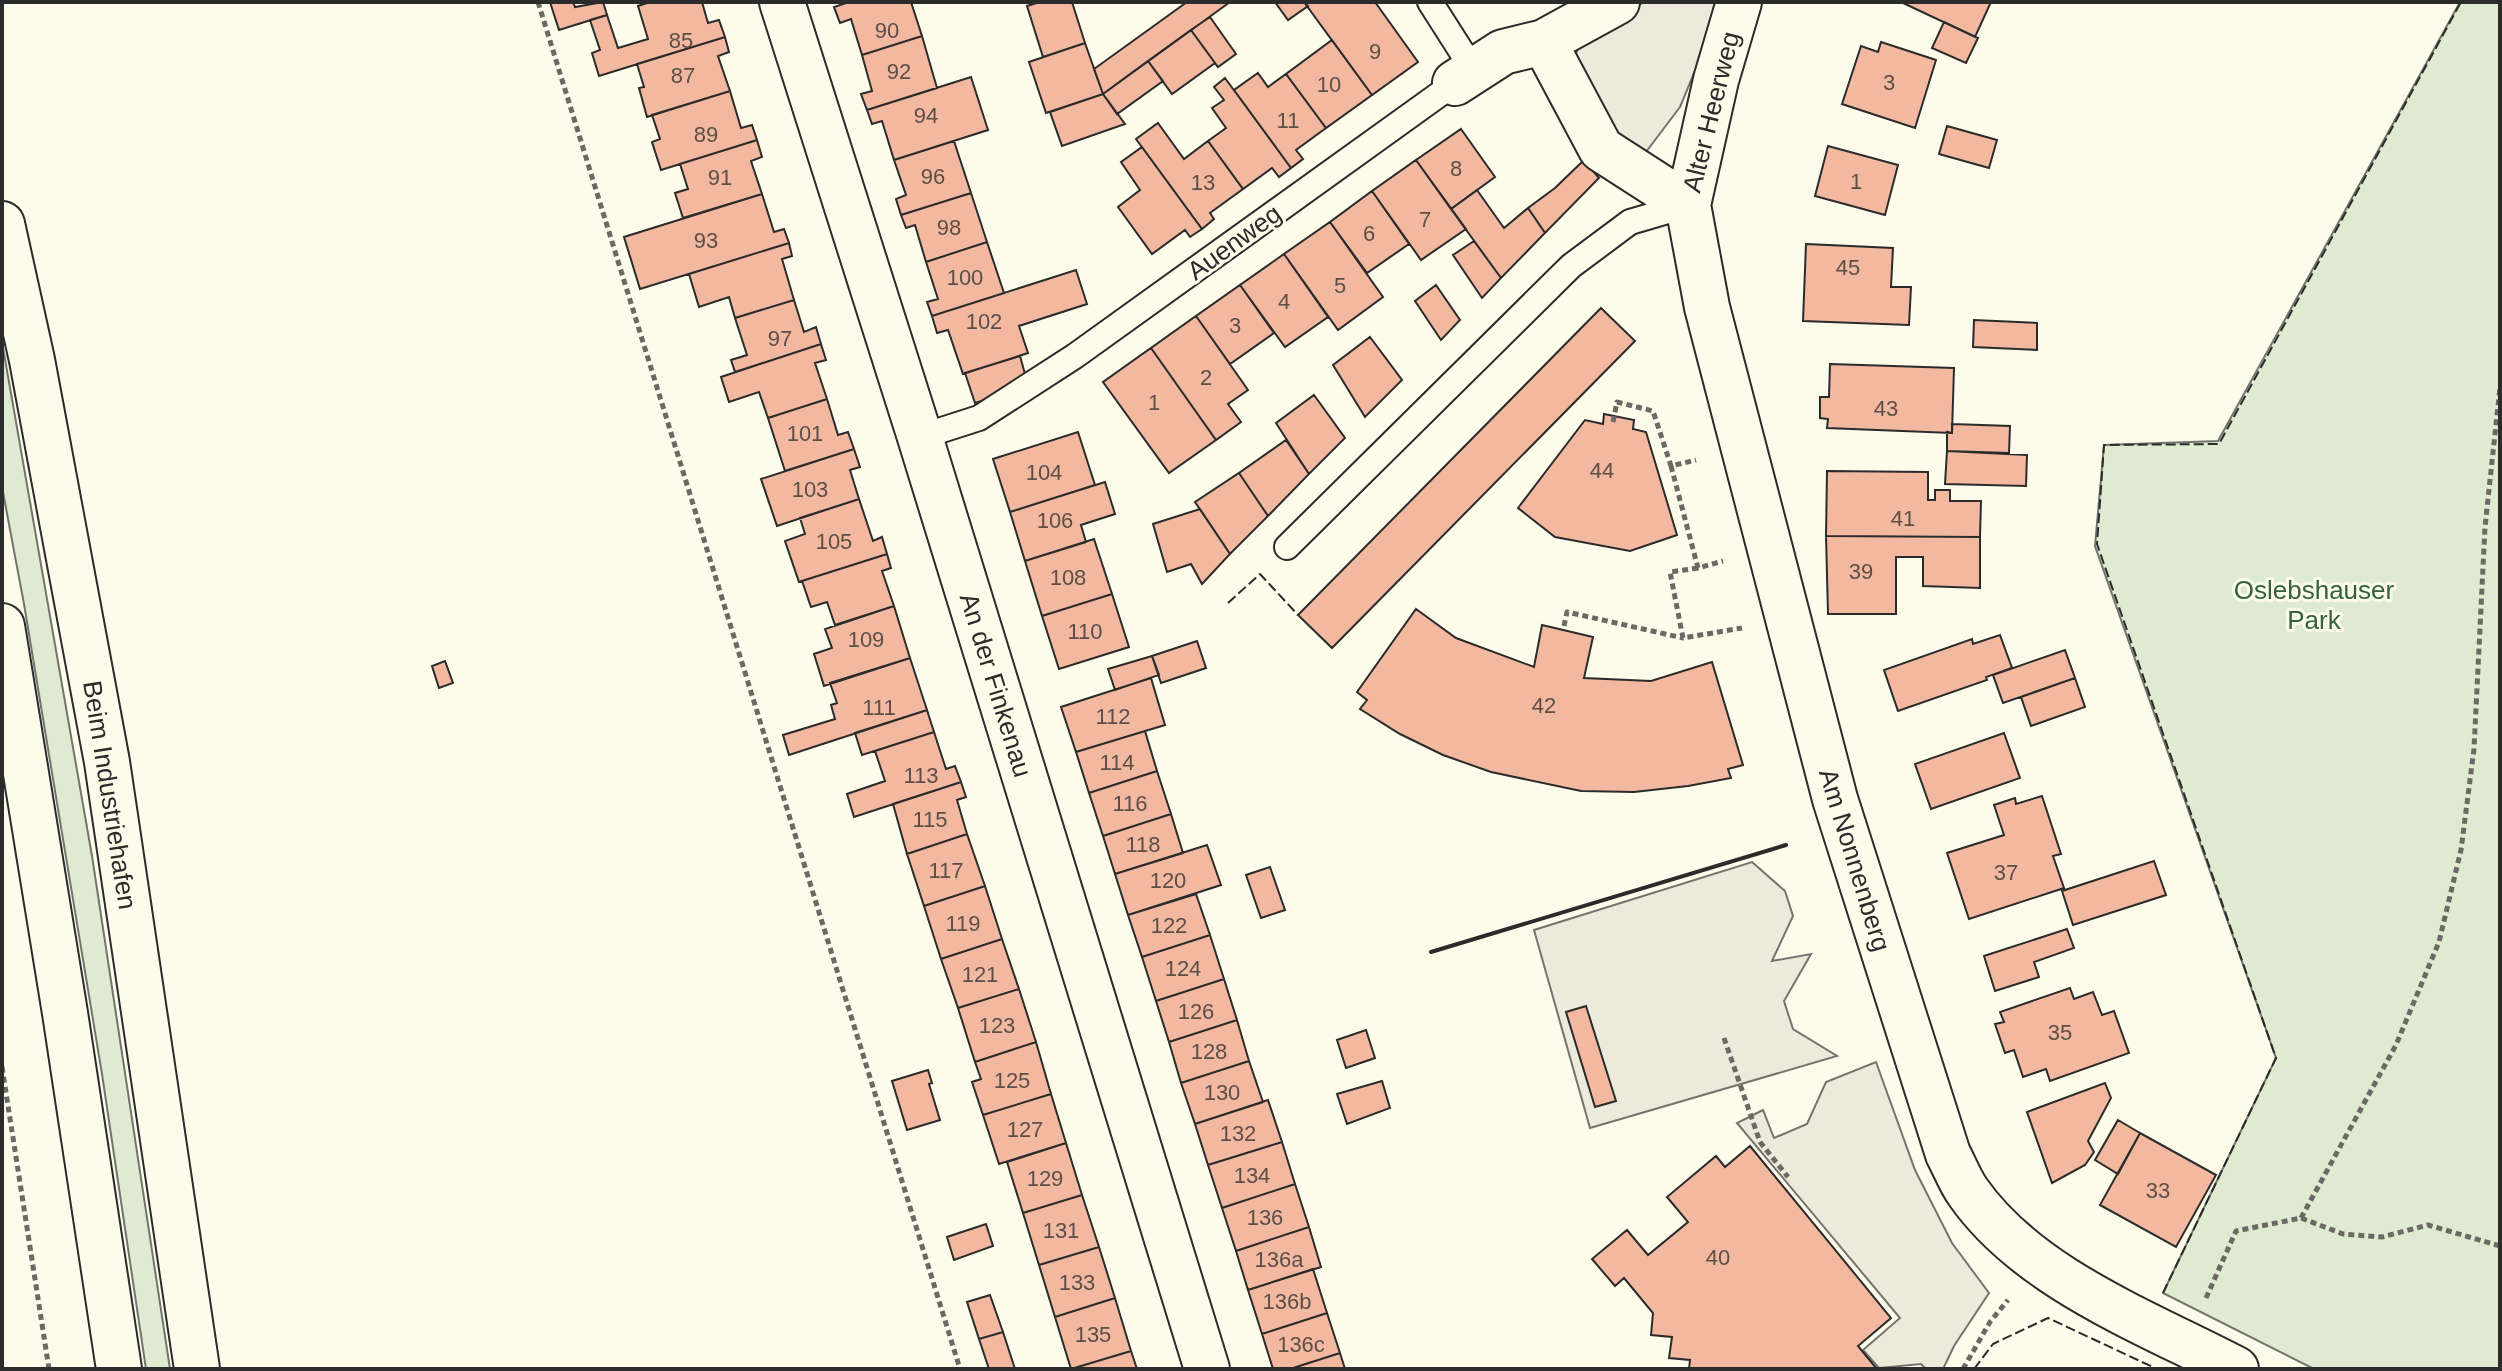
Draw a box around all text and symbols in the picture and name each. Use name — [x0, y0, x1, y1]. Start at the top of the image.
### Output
house number: 90 — [875, 18, 899, 43]
house number: 85 — [669, 28, 693, 53]
street label: Alter Heerweg — [1677, 28, 1745, 196]
house number: 9 — [1369, 39, 1381, 64]
house number: 92 — [887, 59, 911, 84]
house number: 87 — [671, 63, 695, 88]
house number: 3 — [1883, 70, 1895, 95]
house number: 10 — [1317, 72, 1341, 97]
house number: 94 — [914, 103, 938, 128]
house number: 11 — [1277, 108, 1299, 133]
house number: 89 — [694, 122, 718, 147]
house number: 8 — [1450, 156, 1462, 181]
house number: 96 — [921, 164, 945, 189]
house number: 91 — [708, 165, 732, 190]
house number: 1 — [1850, 169, 1862, 194]
house number: 13 — [1191, 170, 1215, 195]
street label: Auenweg — [1181, 198, 1287, 286]
house number: 7 — [1419, 207, 1431, 232]
house number: 98 — [937, 215, 961, 240]
house number: 6 — [1363, 221, 1375, 246]
house number: 93 — [694, 228, 718, 253]
house number: 45 — [1836, 255, 1860, 280]
house number: 100 — [947, 265, 983, 290]
house number: 5 — [1334, 273, 1346, 298]
house number: 4 — [1278, 289, 1290, 314]
house number: 102 — [966, 309, 1002, 334]
house number: 3 — [1229, 313, 1241, 338]
house number: 97 — [768, 326, 792, 351]
house number: 2 — [1200, 365, 1212, 390]
house number: 1 — [1148, 390, 1160, 415]
house number: 43 — [1874, 396, 1898, 421]
house number: 101 — [787, 421, 823, 446]
house number: 44 — [1590, 458, 1614, 483]
house number: 104 — [1026, 460, 1062, 485]
house number: 103 — [792, 477, 828, 502]
house number: 41 — [1891, 506, 1915, 531]
house number: 106 — [1037, 508, 1073, 533]
house number: 105 — [816, 529, 852, 554]
house number: 39 — [1849, 559, 1873, 584]
house number: 108 — [1050, 565, 1086, 590]
park label: Oslebshauser Park — [2234, 575, 2395, 635]
street label: An der Finkenau — [954, 589, 1038, 781]
house number: 110 — [1067, 619, 1103, 644]
house number: 109 — [848, 627, 884, 652]
street label: Beim Industriehafen — [77, 678, 143, 912]
house number: 42 — [1532, 693, 1556, 718]
house number: 111 — [862, 695, 896, 720]
house number: 112 — [1095, 704, 1131, 729]
house number: 114 — [1099, 750, 1135, 775]
house number: 113 — [903, 763, 939, 788]
street label: Am Nonnenberg — [1813, 765, 1897, 955]
house number: 116 — [1112, 791, 1148, 816]
house number: 115 — [912, 807, 948, 832]
house number: 118 — [1125, 832, 1161, 857]
house number: 117 — [928, 858, 964, 883]
house number: 37 — [1994, 860, 2018, 885]
house number: 120 — [1150, 868, 1186, 893]
house number: 119 — [945, 911, 981, 936]
house number: 122 — [1151, 913, 1187, 938]
house number: 124 — [1165, 956, 1201, 981]
house number: 121 — [962, 962, 998, 987]
house number: 126 — [1178, 999, 1214, 1024]
house number: 123 — [979, 1013, 1015, 1038]
house number: 35 — [2048, 1020, 2072, 1045]
house number: 128 — [1191, 1039, 1227, 1064]
house number: 125 — [994, 1068, 1030, 1093]
house number: 130 — [1204, 1080, 1240, 1105]
house number: 127 — [1007, 1117, 1043, 1142]
house number: 132 — [1220, 1121, 1256, 1146]
house number: 134 — [1234, 1163, 1270, 1188]
house number: 129 — [1027, 1166, 1063, 1191]
house number: 33 — [2146, 1178, 2170, 1203]
house number: 136 — [1247, 1205, 1283, 1230]
house number: 131 — [1043, 1218, 1079, 1243]
house number: 40 — [1706, 1245, 1730, 1270]
house number: 136a — [1255, 1247, 1304, 1272]
house number: 133 — [1059, 1270, 1095, 1295]
house number: 136b — [1263, 1289, 1311, 1314]
house number: 135 — [1075, 1322, 1111, 1347]
house number: 136c — [1277, 1332, 1325, 1357]

